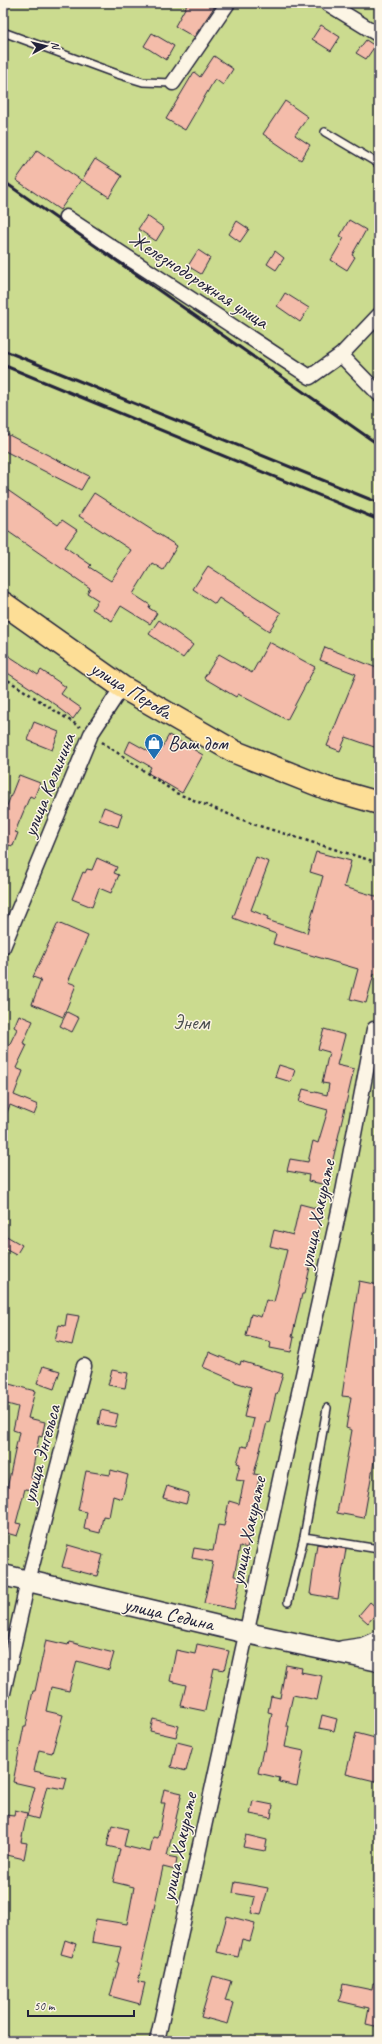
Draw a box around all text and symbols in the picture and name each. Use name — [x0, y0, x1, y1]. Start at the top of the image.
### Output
north arrow — [26, 26, 66, 66]
text: N — [49, 41, 64, 51]
street label: Железнодорожная улица — [125, 226, 274, 335]
street label: улица Перова — [85, 655, 178, 726]
street label: улица Калинина — [17, 729, 82, 841]
place label: Ваш дом — [168, 731, 229, 756]
shop icon: Ваш дом — [143, 732, 165, 760]
park label: Энем — [173, 1010, 210, 1035]
street label: улица Хакурате — [293, 1156, 341, 1272]
street label: улица Энгельса — [16, 1400, 67, 1507]
street label: улица Хакурате — [224, 1473, 272, 1589]
street label: улица Седина — [121, 1591, 218, 1637]
street label: улица Хакурате — [155, 1789, 203, 1905]
scale bar — [28, 1992, 134, 2018]
text: 50 m — [34, 1998, 56, 2014]

